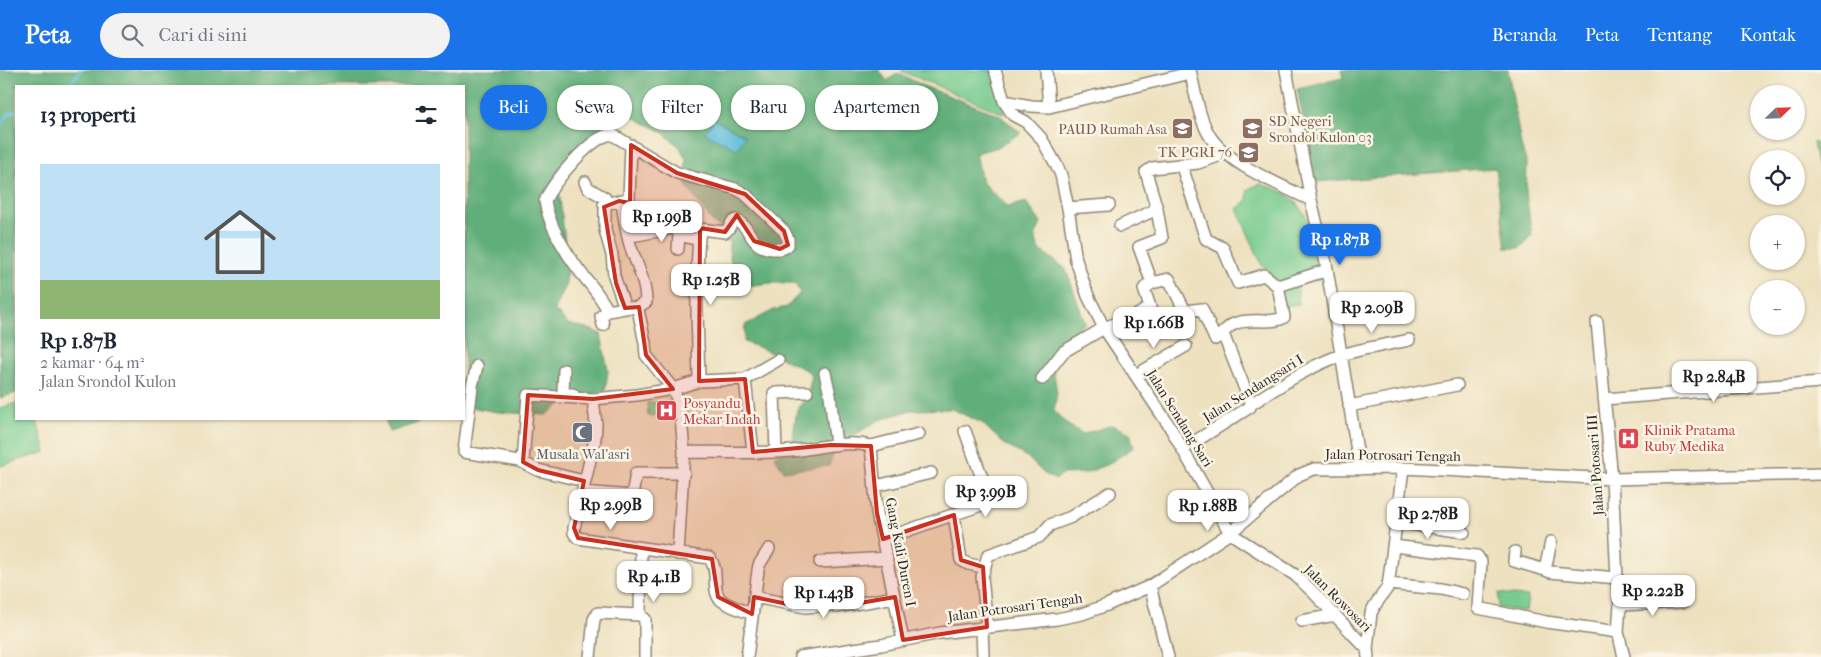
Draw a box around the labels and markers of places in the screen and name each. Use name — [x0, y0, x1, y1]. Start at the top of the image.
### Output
place label: SD Negeri Srondol Kulon 03 — [1269, 113, 1372, 146]
school or university icon: PAUD Rumah Asa — [1171, 117, 1195, 141]
school or university icon: SD Negeri Srondol Kulon 03 — [1241, 117, 1265, 141]
place label: PAUD Rumah Asa — [1058, 121, 1168, 138]
school or university icon: TK PGRI 76 — [1236, 140, 1260, 164]
place label: TK PGRI 76 — [1158, 144, 1232, 161]
pin: Rp 1.99B — [610, 200, 714, 243]
pin: Rp 1.87B — [1288, 224, 1392, 266]
pin: Rp 1.25B — [659, 264, 763, 306]
pin: Rp 2.09B — [1320, 292, 1424, 334]
pin: Rp 1.66B — [1102, 306, 1206, 349]
pin: Rp 2.84B — [1662, 360, 1766, 403]
place label: Posyandu Mekar Indah — [683, 395, 761, 428]
hospital icon: Posyandu Mekar Indah — [655, 399, 679, 423]
mosque icon: Musala Wal'asri — [571, 420, 595, 444]
place label: Klinik Pratama Ruby Medika — [1644, 422, 1736, 455]
hospital icon: Klinik Pratama Ruby Medika — [1616, 426, 1640, 450]
place label: Musala Wal'asri — [536, 446, 630, 463]
pin: Rp 3.99B — [934, 476, 1038, 518]
pin: Rp 2.99B — [559, 488, 663, 531]
pin: Rp 1.88B — [1156, 490, 1260, 532]
pin: Rp 2.78B — [1376, 498, 1480, 540]
pin: Rp 4.1B — [608, 560, 700, 603]
pin: Rp 2.22B — [1601, 574, 1705, 617]
pin: Rp 1.43B — [772, 576, 876, 619]

